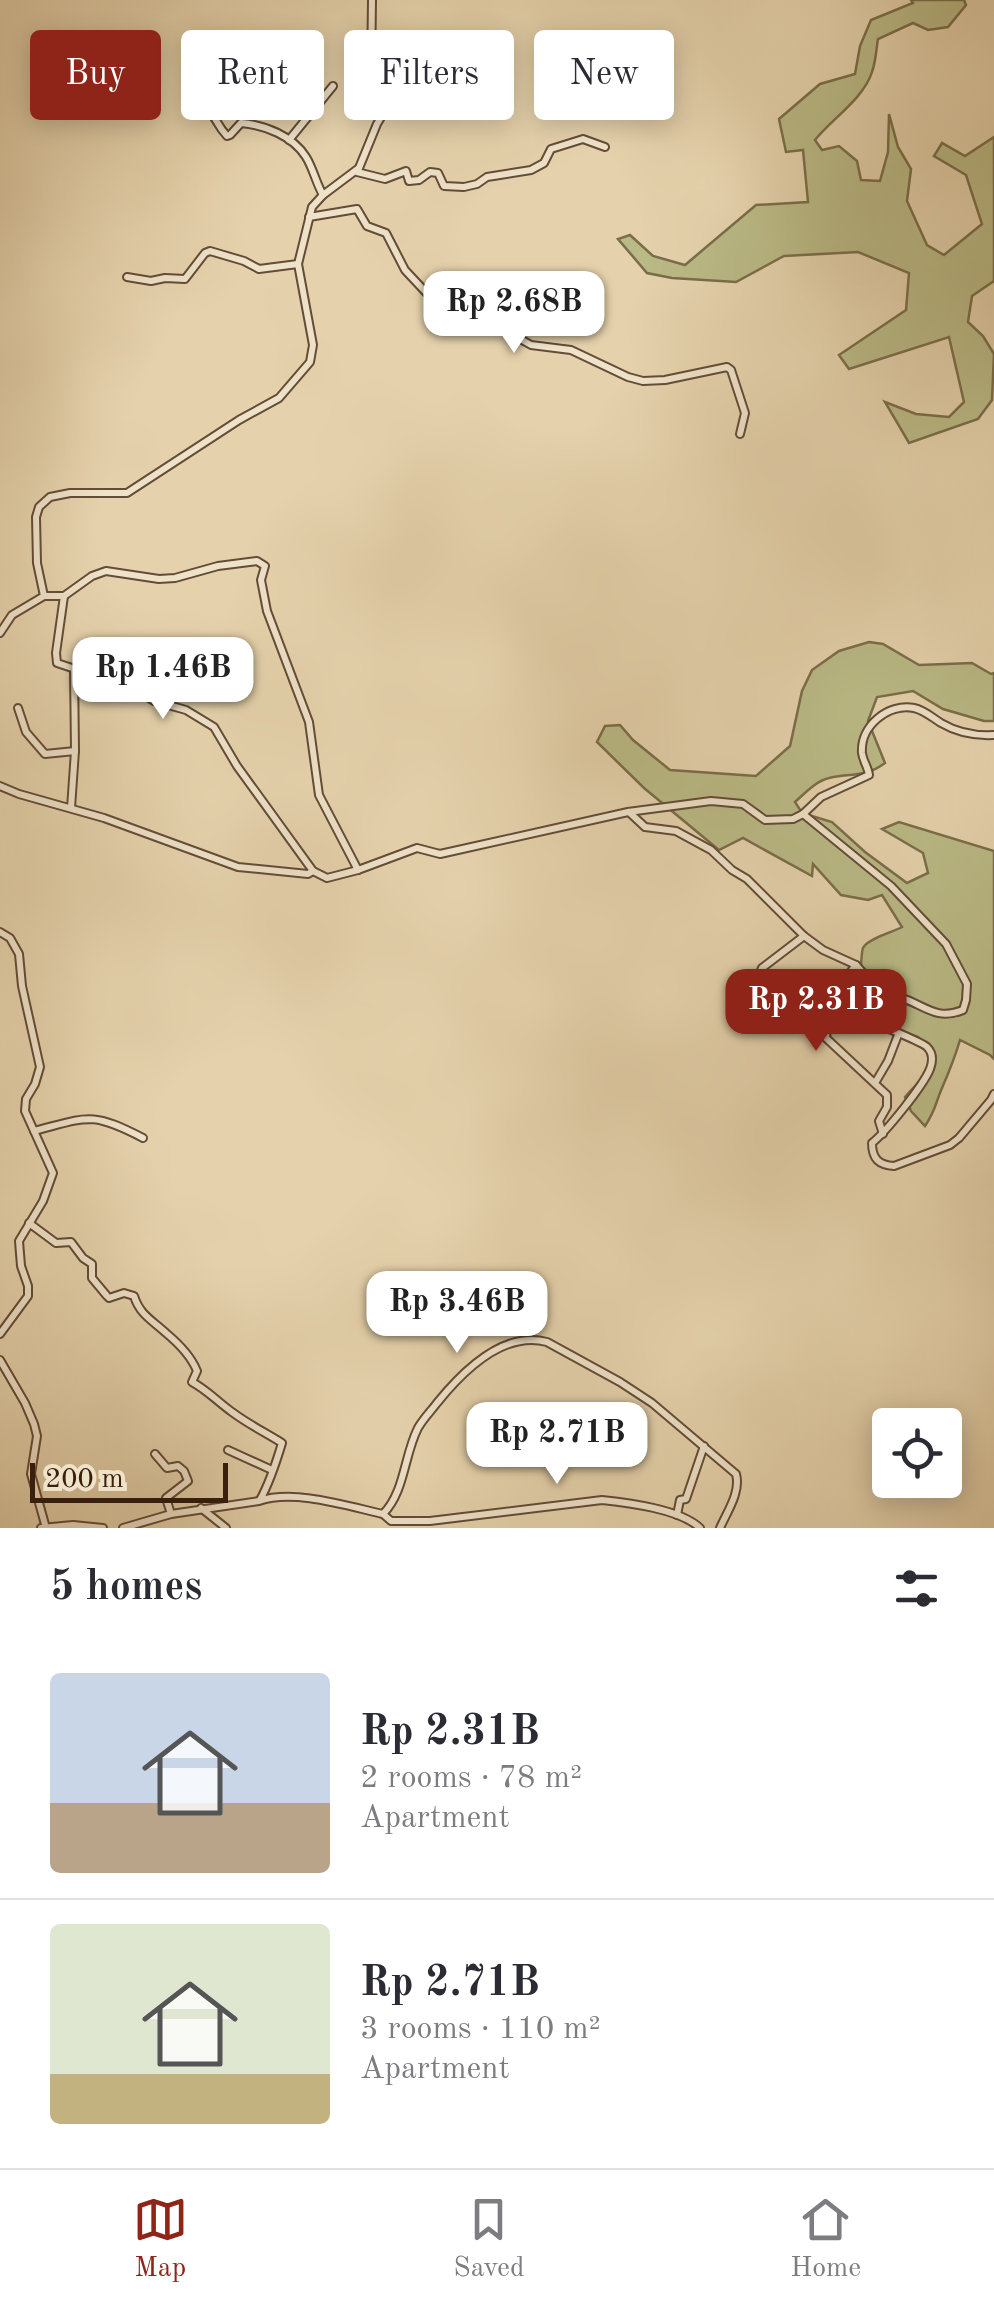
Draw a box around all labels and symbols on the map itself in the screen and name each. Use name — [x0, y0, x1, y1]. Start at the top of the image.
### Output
pin: Rp 2.68B — [411, 271, 617, 356]
pin: Rp 1.46B — [60, 637, 266, 722]
pin: Rp 2.31B — [713, 969, 919, 1054]
pin: Rp 3.46B — [354, 1271, 560, 1356]
pin: Rp 2.71B — [454, 1402, 660, 1487]
scale bar — [30, 1458, 228, 1502]

